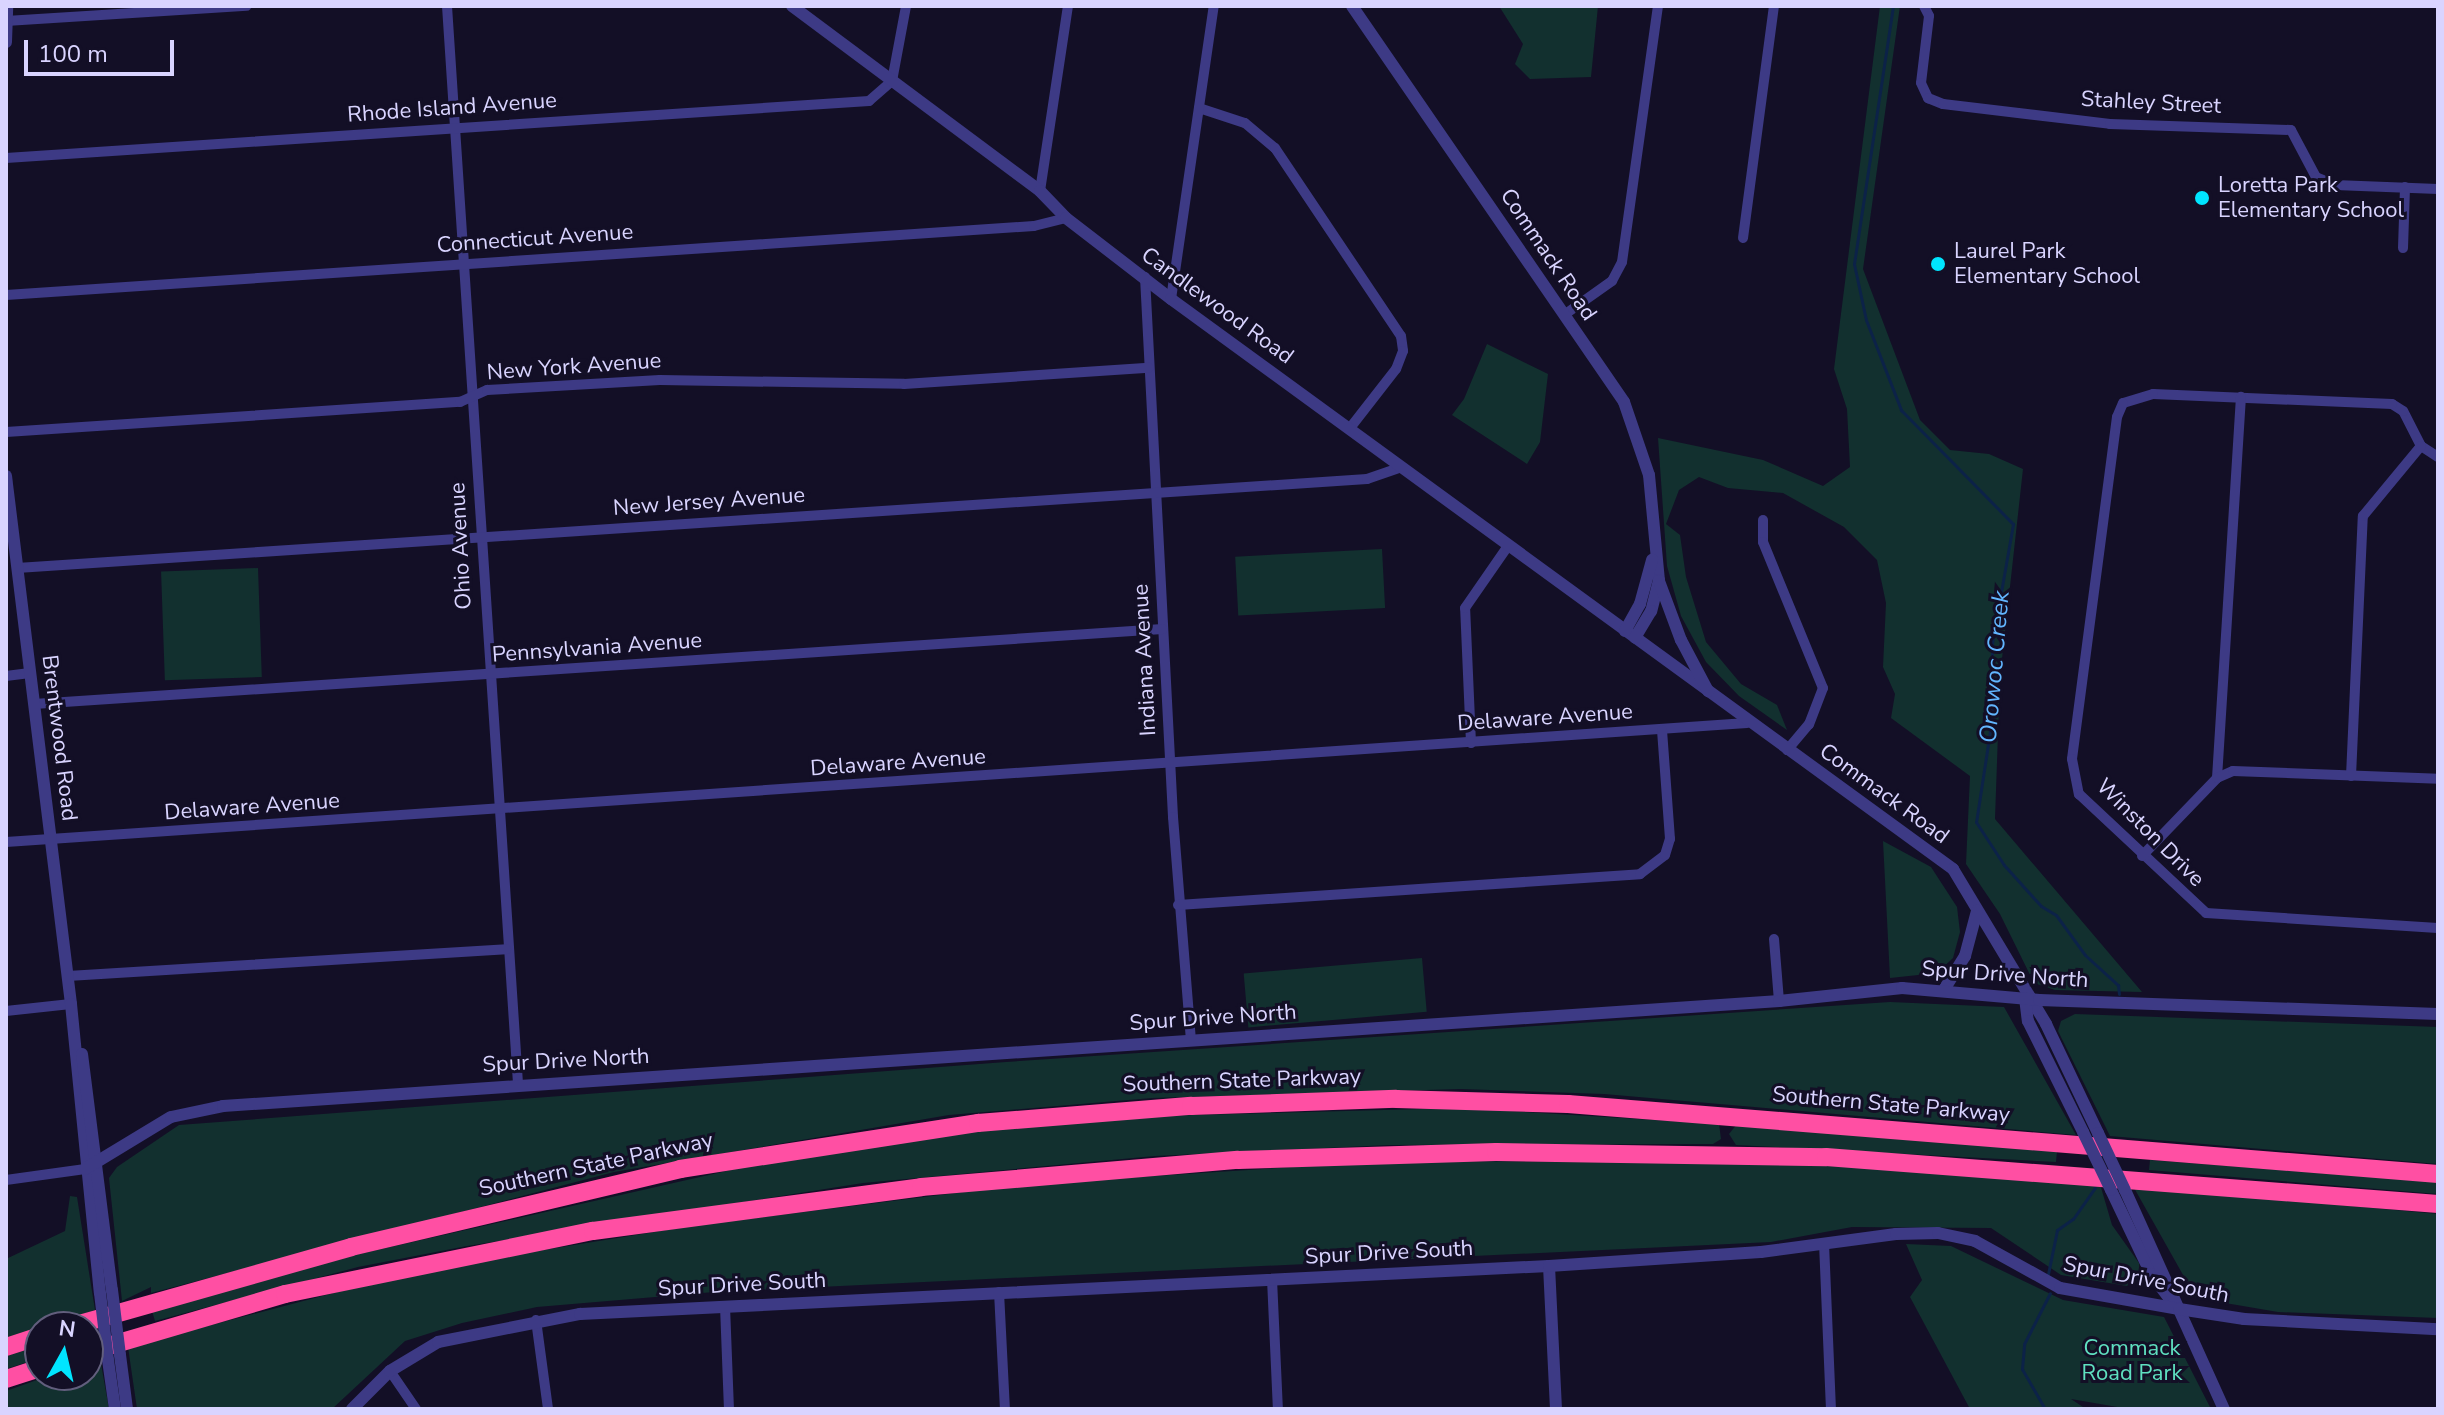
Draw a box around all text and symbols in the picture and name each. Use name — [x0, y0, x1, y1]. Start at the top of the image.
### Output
scale bar — [28, 24, 178, 74]
text: 100 m — [38, 38, 108, 70]
street label: Stahley Street — [2080, 86, 2222, 120]
street label: Rhode Island Avenue — [346, 88, 558, 128]
place label: Loretta Park Elementary School — [2218, 172, 2404, 224]
street label: Commack Road — [1494, 184, 1602, 326]
marker: Loretta Park Elementary School — [2193, 189, 2211, 207]
street label: Connecticut Avenue — [436, 219, 634, 259]
place label: Laurel Park Elementary School — [1954, 238, 2140, 290]
street label: Candlewood Road — [1136, 242, 1298, 370]
marker: Laurel Park Elementary School — [1929, 255, 1947, 273]
street label: New York Avenue — [486, 348, 662, 386]
street label: Ohio Avenue — [444, 482, 478, 610]
street label: New Jersey Avenue — [612, 482, 806, 522]
street label: Indiana Avenue — [1128, 583, 1162, 737]
water label: Orowoc Creek — [1974, 590, 2016, 744]
street label: Pennsylvania Avenue — [491, 627, 703, 669]
street label: Brentwood Road — [36, 653, 82, 823]
street label: Delaware Avenue — [1456, 699, 1634, 737]
street label: Commack Road — [1814, 738, 1954, 850]
street label: Delaware Avenue — [809, 744, 987, 782]
street label: Winston Drive — [2090, 773, 2210, 893]
street label: Delaware Avenue — [163, 788, 341, 826]
street label: Spur Drive North — [1921, 956, 2089, 994]
street label: Spur Drive North — [1129, 999, 1297, 1037]
street label: Spur Drive North — [482, 1043, 650, 1079]
street label: Southern State Parkway — [1122, 1064, 1362, 1098]
street label: Southern State Parkway — [1771, 1081, 2011, 1129]
street label: Southern State Parkway — [477, 1127, 715, 1203]
street label: Spur Drive South — [1304, 1235, 1474, 1271]
street label: Spur Drive South — [2061, 1251, 2231, 1309]
street label: Spur Drive South — [657, 1267, 827, 1303]
north arrow — [24, 1311, 104, 1391]
text: N — [57, 1313, 77, 1345]
park label: Commack Road Park — [2082, 1335, 2182, 1386]

